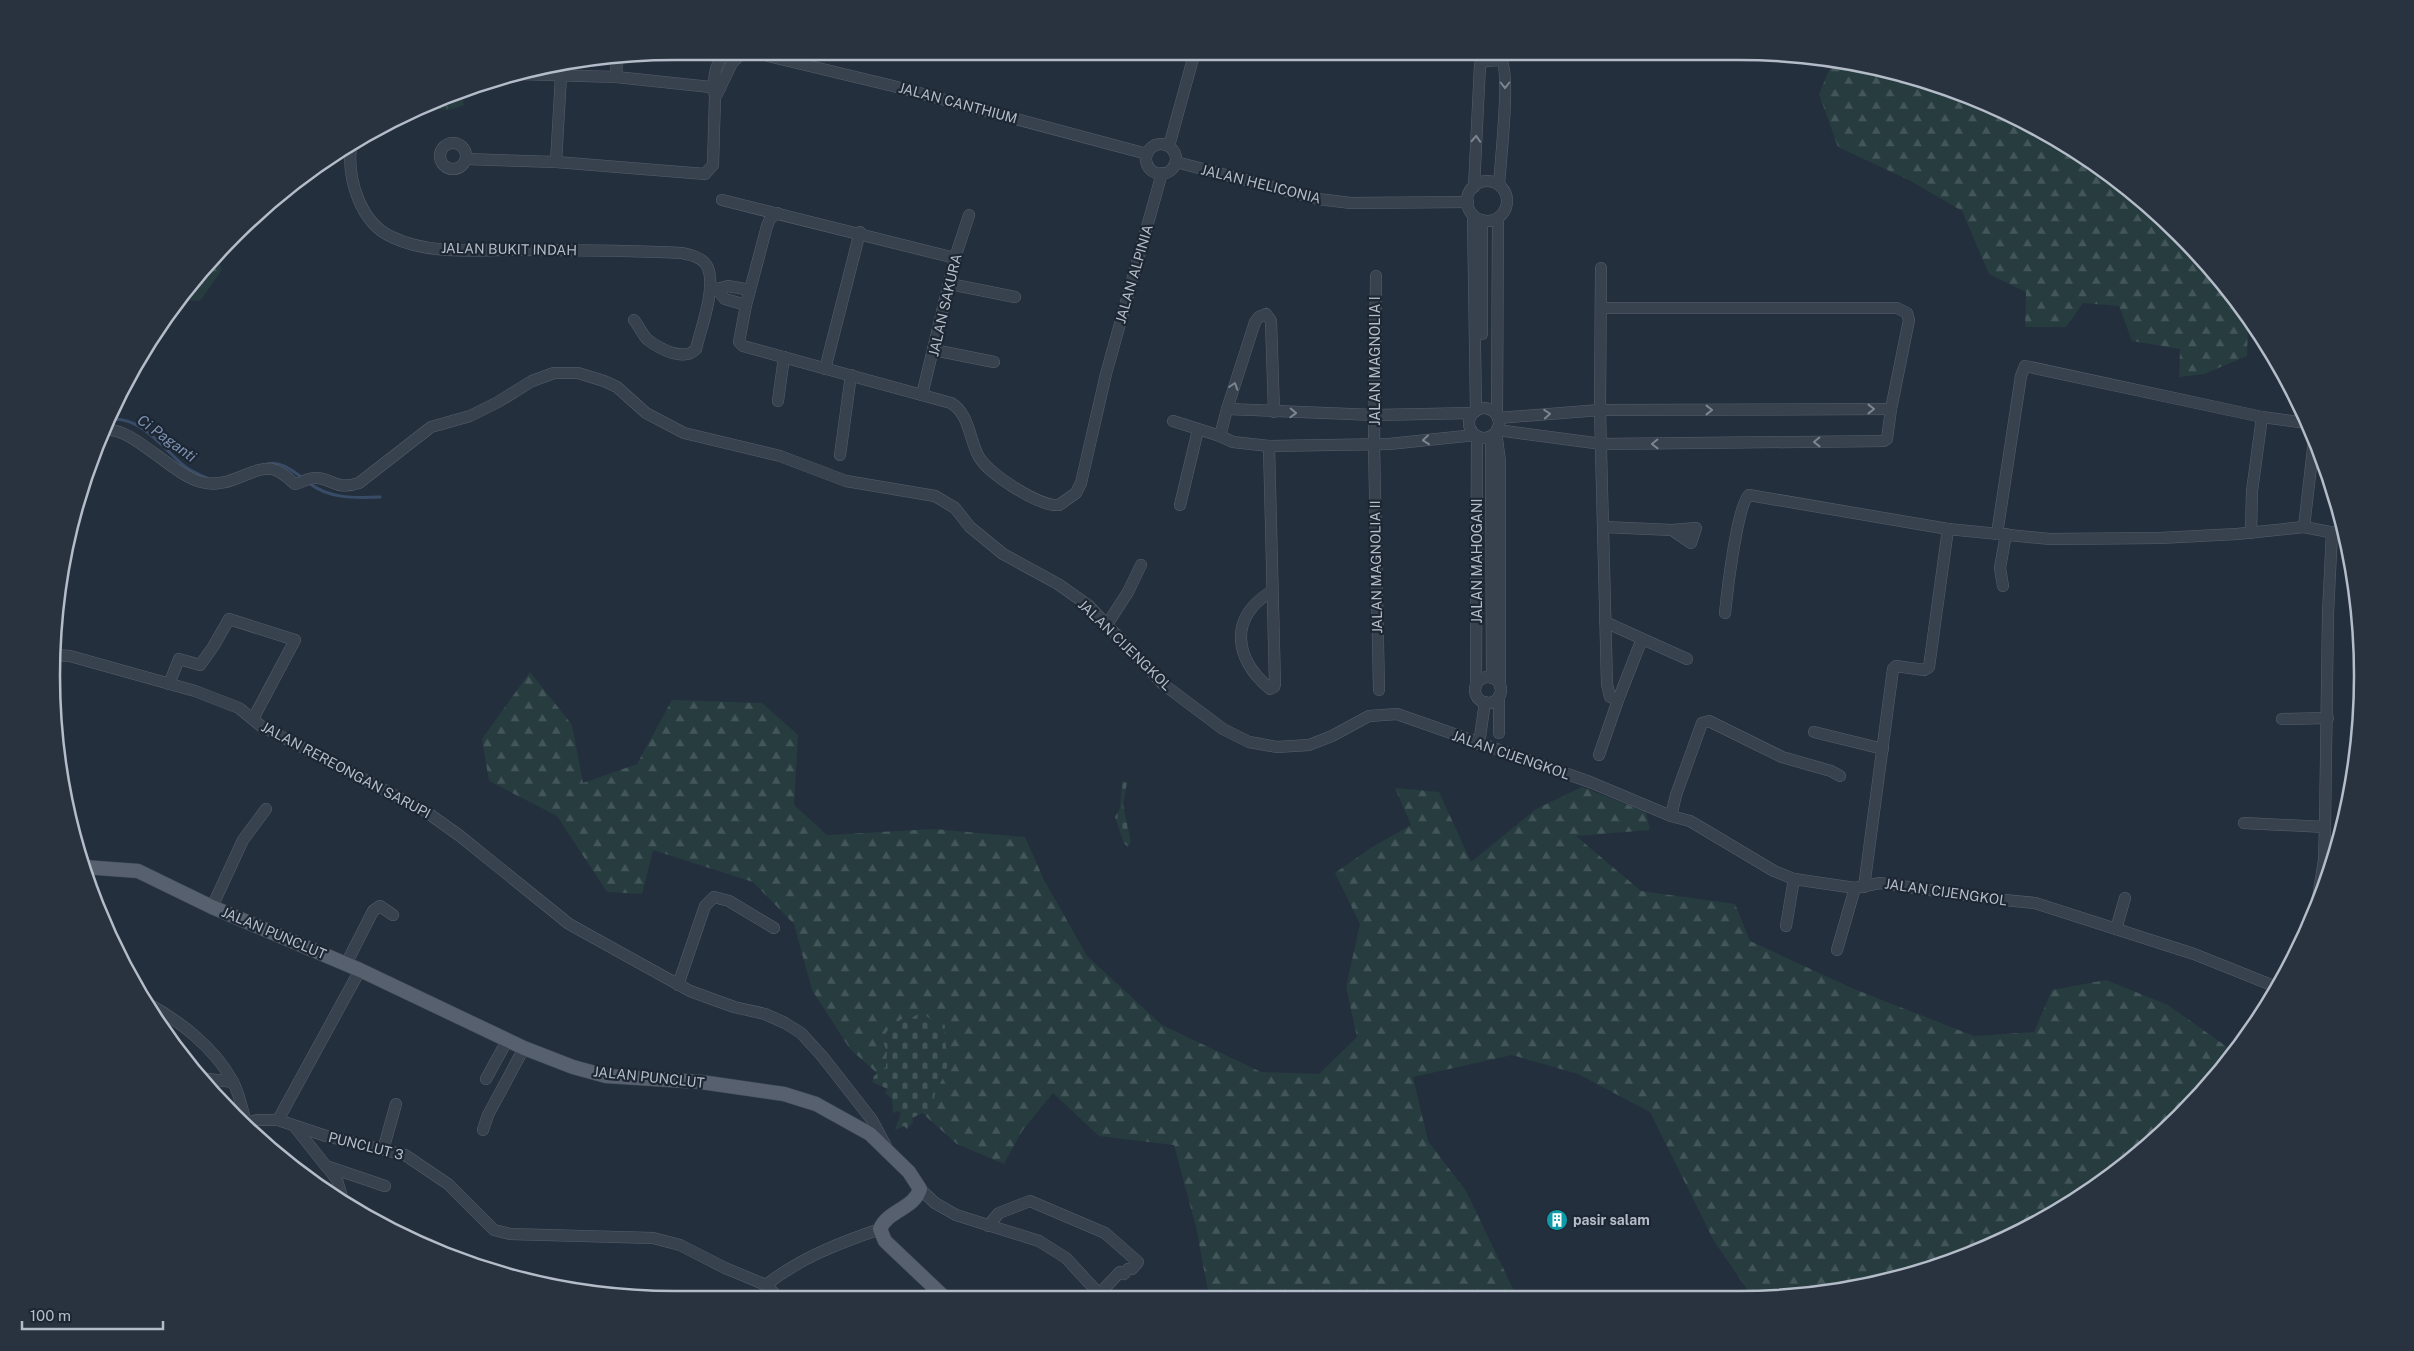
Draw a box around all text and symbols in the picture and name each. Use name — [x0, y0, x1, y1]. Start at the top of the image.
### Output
street label: JALAN CANTHIUM — [897, 79, 1019, 127]
one-way arrow — [1499, 81, 1510, 89]
one-way arrow — [1470, 134, 1481, 142]
street label: JALAN HELICONIA — [1199, 161, 1323, 207]
street label: JALAN ALPINIA — [1112, 223, 1156, 325]
street label: JALAN BUKIT INDAH — [441, 240, 577, 258]
street label: JALAN SAKURA — [925, 252, 965, 358]
street label: JALAN MAGNOLIA I — [1367, 296, 1383, 426]
one-way arrow — [1228, 382, 1238, 391]
one-way arrow — [1868, 404, 1876, 414]
one-way arrow — [1706, 405, 1713, 415]
one-way arrow — [1289, 407, 1297, 418]
one-way arrow — [1543, 409, 1551, 420]
water label: Ci Paganti — [134, 411, 200, 465]
one-way arrow — [1422, 434, 1430, 445]
one-way arrow — [1813, 437, 1821, 447]
one-way arrow — [1651, 439, 1658, 449]
street label: JALAN MAHOGANI — [1469, 498, 1485, 624]
street label: JALAN MAGNOLIA II — [1367, 500, 1385, 634]
street label: JALAN CIJENGKOL — [1075, 596, 1175, 694]
street label: JALAN REREONGAN SARUPI — [259, 718, 433, 822]
street label: JALAN CIJENGKOL — [1450, 727, 1572, 783]
street label: JALAN CIJENGKOL — [1884, 875, 2008, 909]
street label: JALAN PUNCLUT — [219, 904, 329, 962]
street label: JALAN PUNCLUT — [593, 1063, 705, 1091]
street label: PUNCLUT 3 — [327, 1129, 405, 1163]
building icon: pasir salam — [1545, 1208, 1569, 1232]
place label: pasir salam — [1573, 1212, 1650, 1228]
scale bar — [22, 1298, 164, 1330]
text: 100 m — [30, 1307, 71, 1324]

